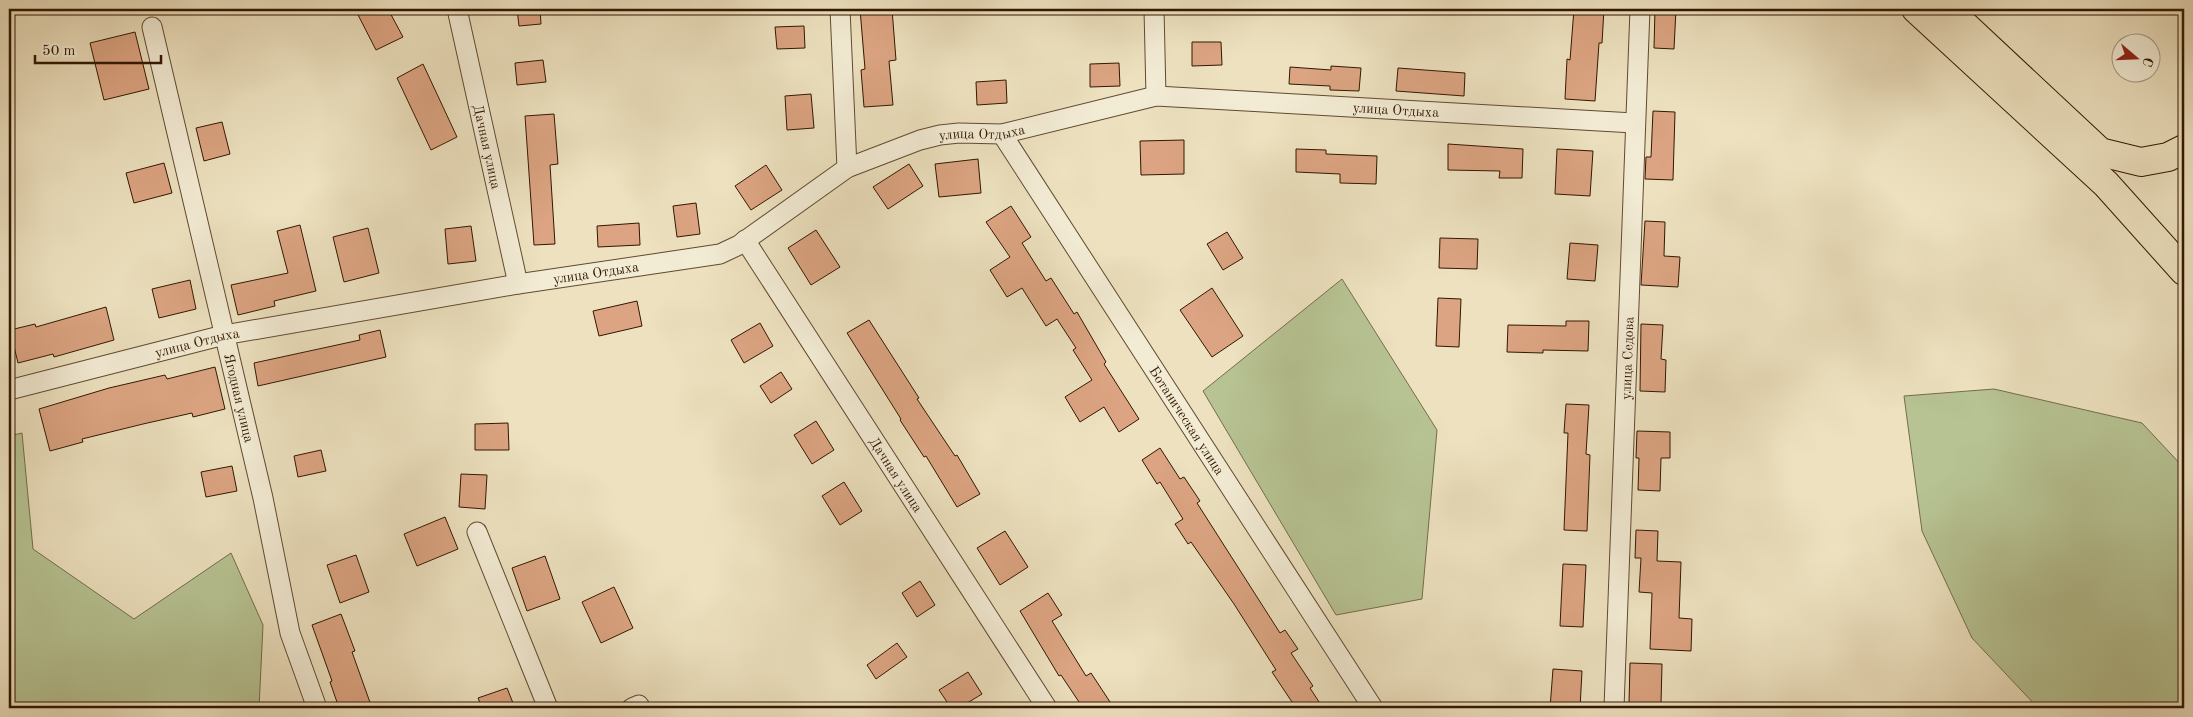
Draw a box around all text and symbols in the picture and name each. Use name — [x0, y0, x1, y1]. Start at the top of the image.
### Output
scale bar — [35, 32, 161, 64]
north arrow — [2110, 32, 2160, 82]
text: 50 m — [42, 44, 76, 59]
text: С — [2139, 55, 2155, 69]
street label: улица Отдыха — [1352, 101, 1440, 120]
street label: Дачная улица — [470, 103, 503, 190]
street label: улица Отдыха — [938, 123, 1026, 143]
street label: улица Отдыха — [552, 260, 640, 287]
street label: улица Седова — [1619, 316, 1637, 400]
street label: улица Отдыха — [154, 326, 241, 360]
street label: Ягодная улица — [221, 352, 256, 444]
street label: Ботаническая улица — [1146, 364, 1226, 478]
street label: Дачная улица — [866, 435, 925, 515]

